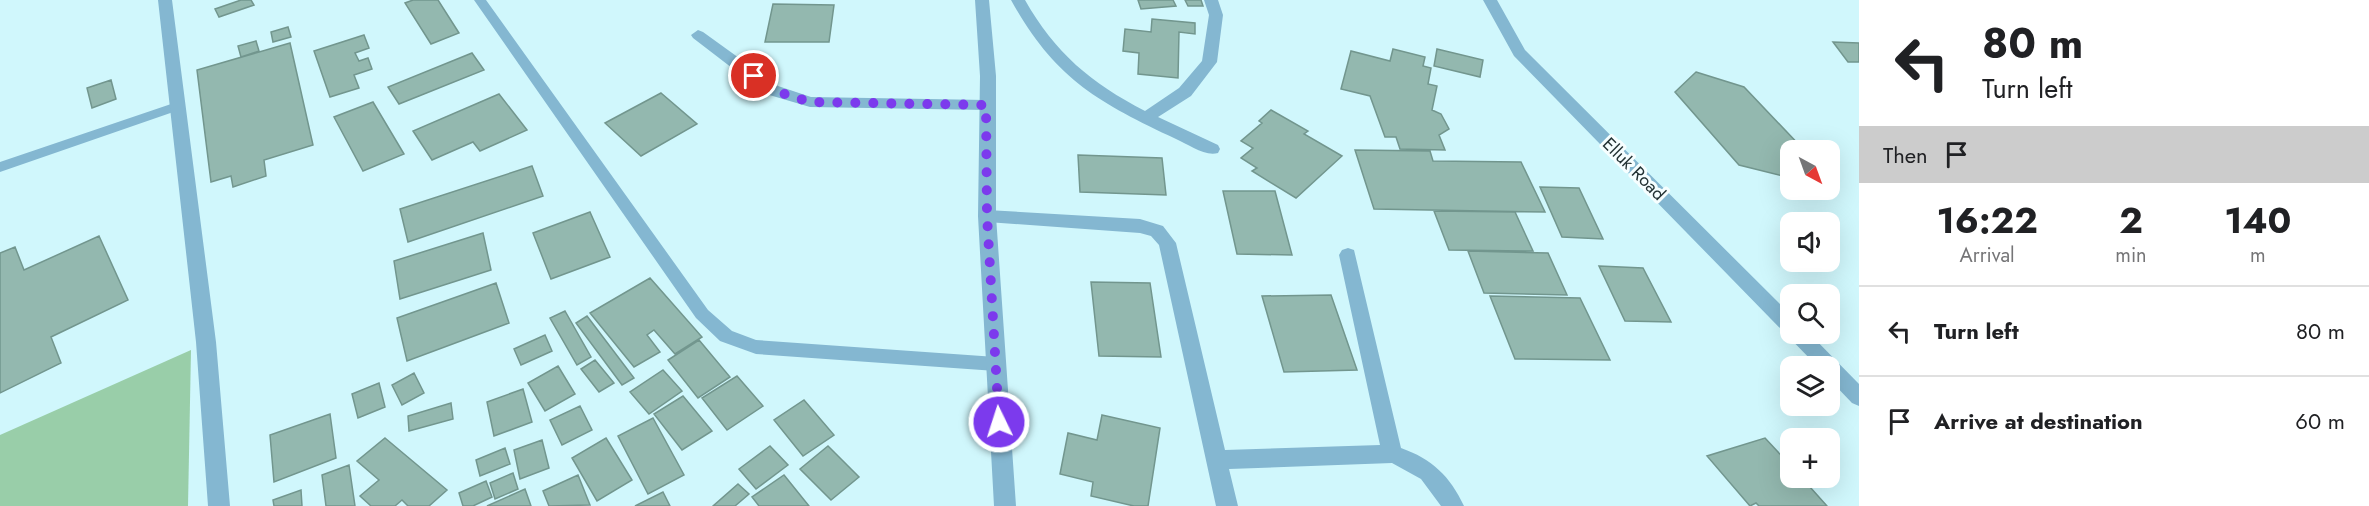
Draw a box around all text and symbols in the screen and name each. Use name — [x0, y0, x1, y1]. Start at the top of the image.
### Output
text: 80 m — [1982, 13, 2083, 74]
icon: left — [1883, 24, 1961, 102]
pin — [728, 50, 779, 101]
icon: arrive — [737, 59, 770, 92]
text: Turn left — [1982, 69, 2072, 108]
street label: Elluk Road — [1597, 132, 1671, 206]
icon: arrive — [1940, 138, 1973, 171]
text: Then — [1883, 139, 1928, 171]
north arrow — [1780, 140, 1840, 200]
map controls — [1780, 140, 1840, 488]
text: 16:22 — [1937, 194, 2038, 246]
text: 2 — [2119, 194, 2143, 246]
text: 140 — [2224, 194, 2291, 246]
button: sound — [1780, 212, 1840, 272]
text: Arrival — [1960, 241, 2015, 270]
text: min — [2115, 241, 2147, 270]
text: m — [2250, 241, 2266, 270]
button: search — [1780, 284, 1840, 344]
icon: left — [1883, 315, 1916, 348]
text: Turn left — [1934, 315, 2019, 347]
text: 80 m — [2296, 315, 2345, 347]
button: layers — [1780, 356, 1840, 416]
position arrow — [967, 390, 1031, 454]
icon: arrive — [1883, 405, 1916, 438]
text: Arrive at destination — [1934, 405, 2143, 437]
text: 60 m — [2295, 405, 2345, 437]
button: + — [1780, 428, 1840, 488]

